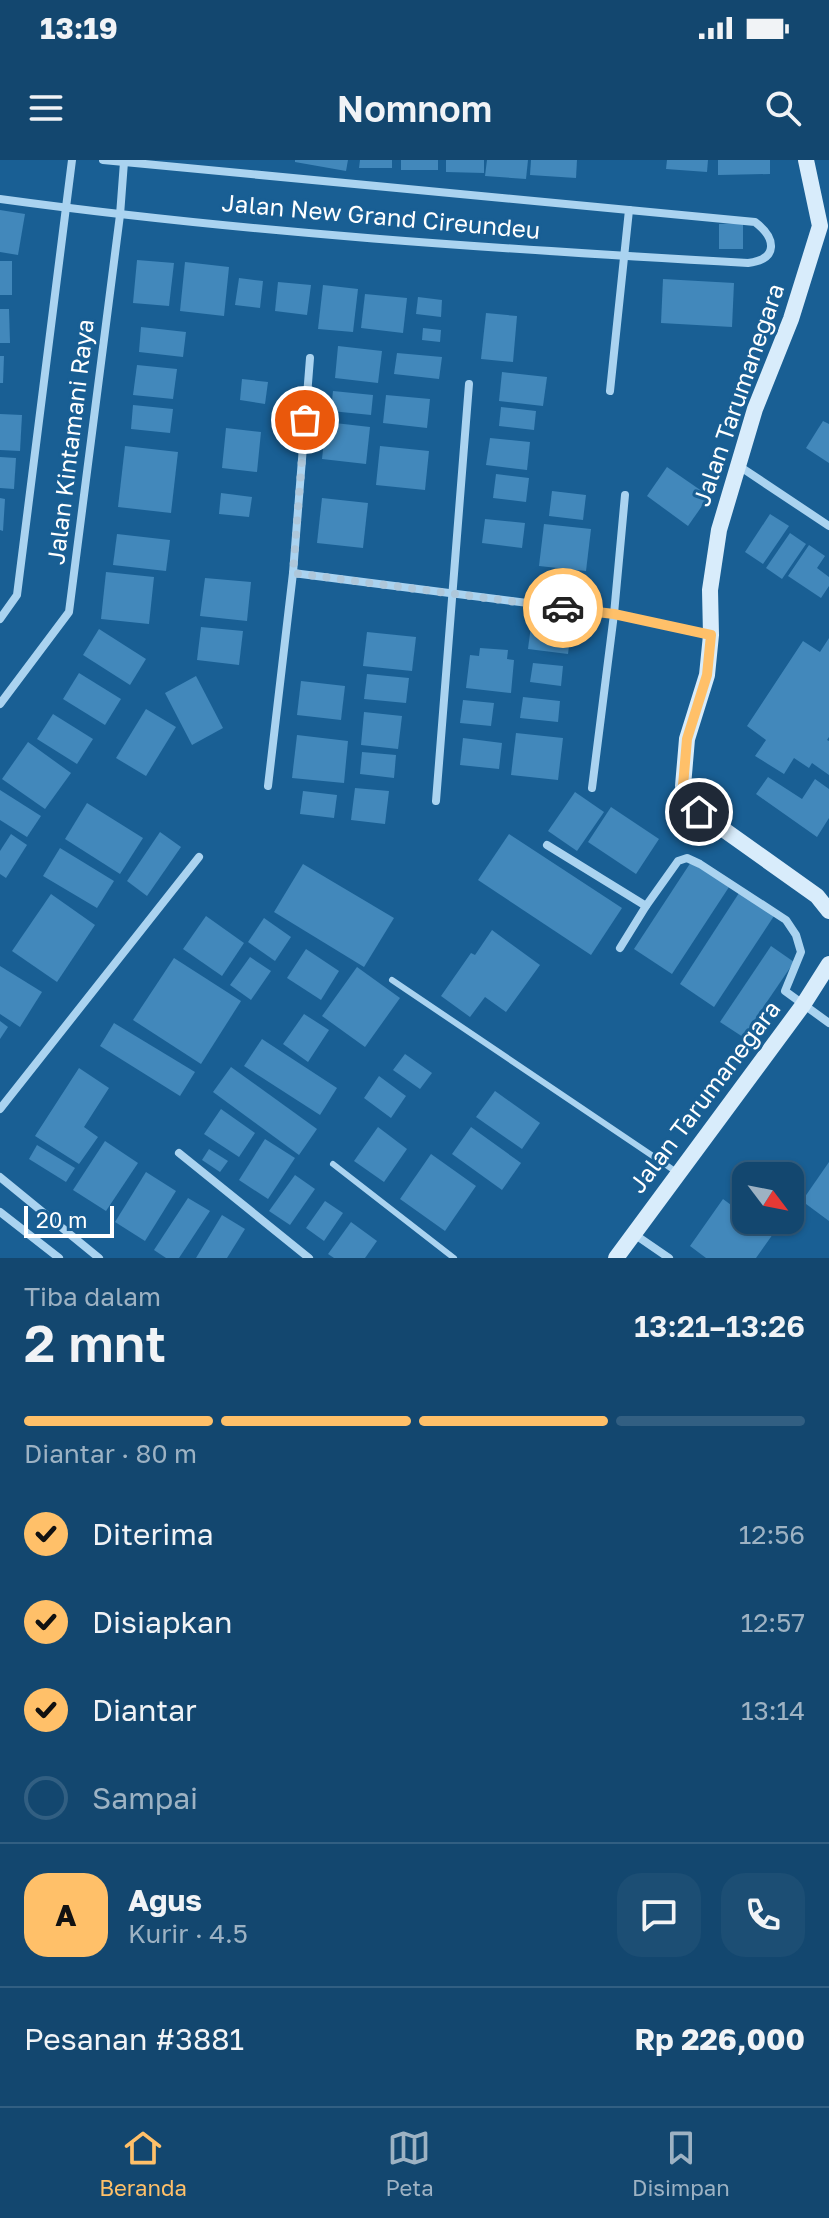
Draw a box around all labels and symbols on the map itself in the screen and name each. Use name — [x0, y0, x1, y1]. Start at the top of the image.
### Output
street label: Jalan New Grand Cireundeu — [221, 187, 542, 244]
street label: Jalan Tarumanegara — [686, 279, 789, 510]
street label: Jalan Kintamani Raya — [40, 317, 99, 566]
pin — [271, 386, 339, 454]
courier — [523, 568, 603, 648]
pin — [665, 778, 733, 846]
street label: Jalan Tarumanegara — [622, 994, 786, 1198]
north arrow — [732, 1162, 804, 1234]
scale bar — [24, 1202, 114, 1238]

